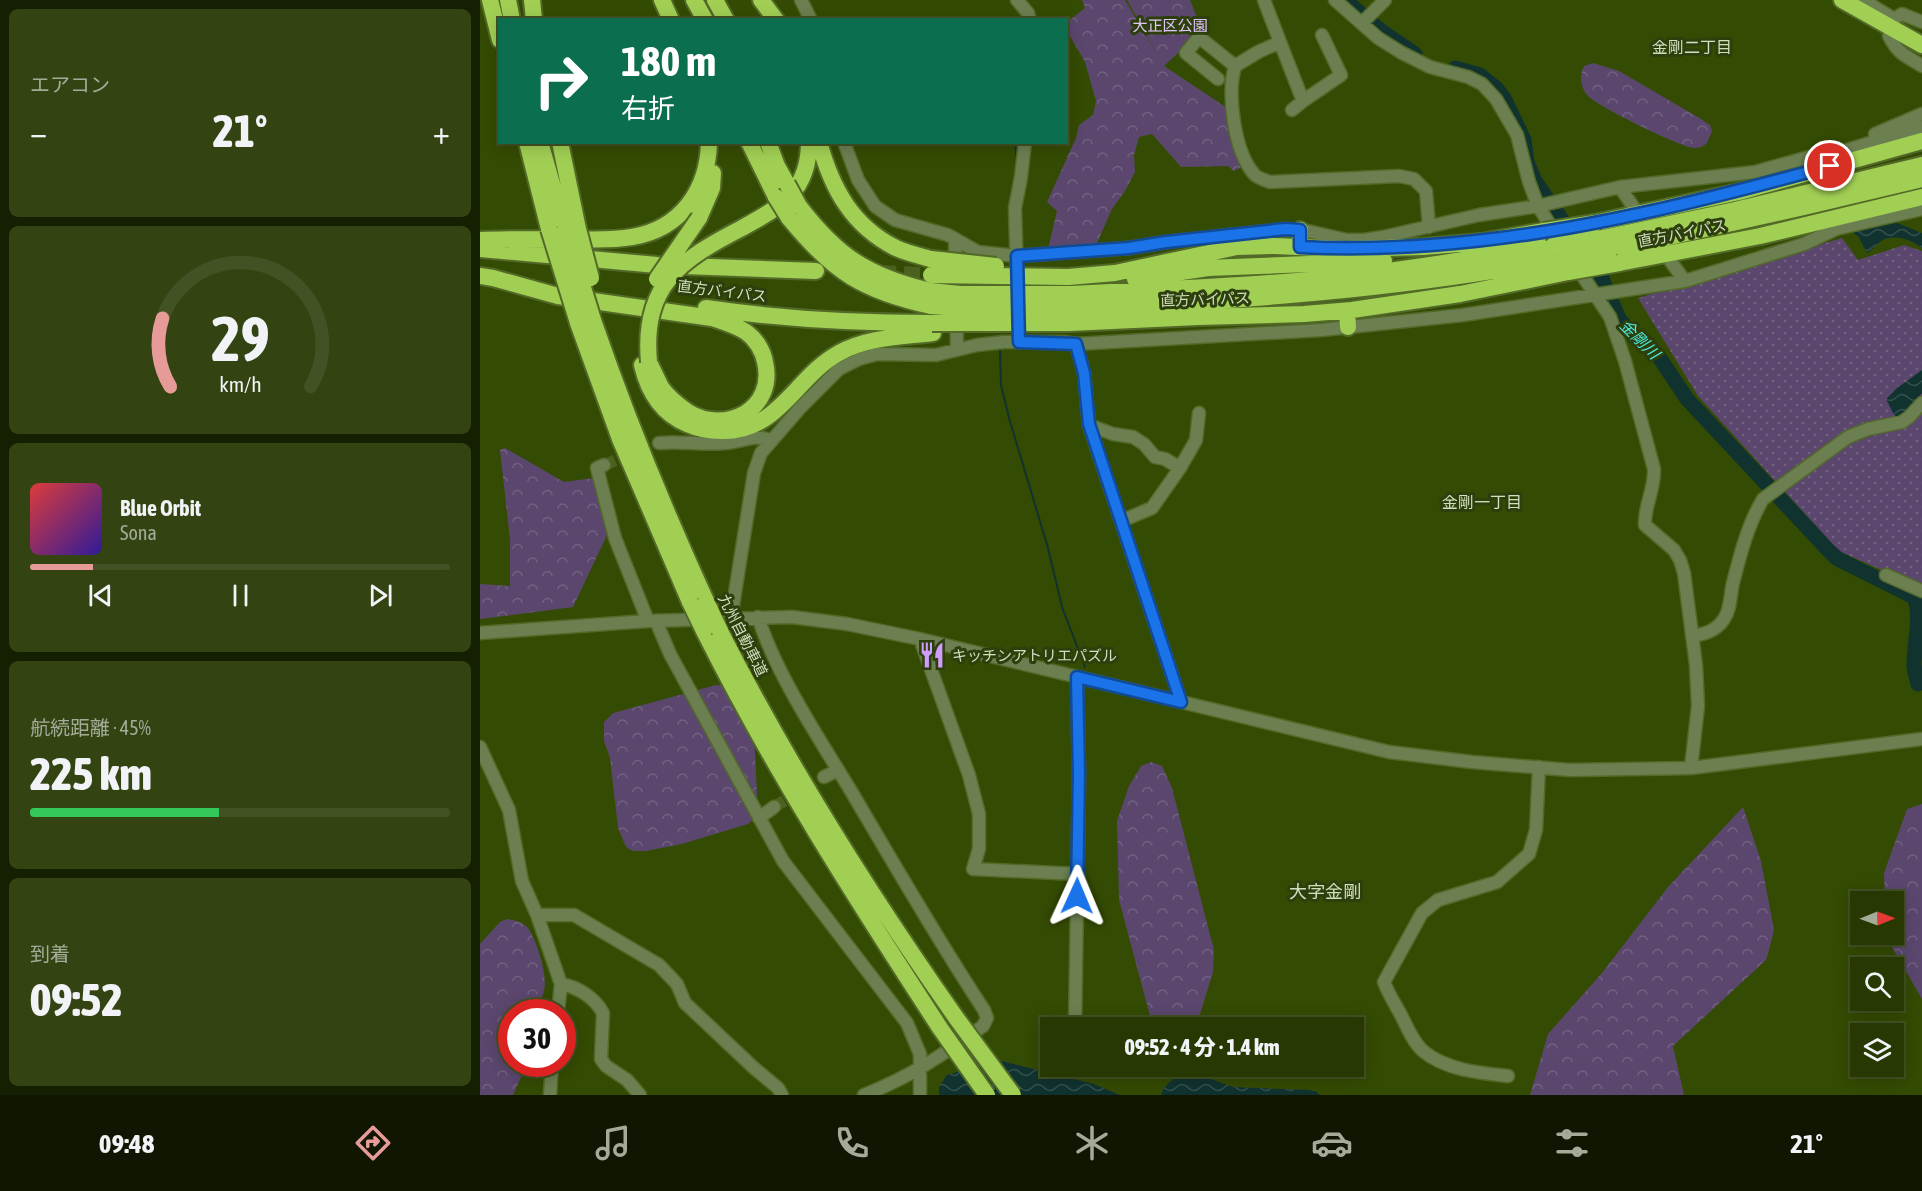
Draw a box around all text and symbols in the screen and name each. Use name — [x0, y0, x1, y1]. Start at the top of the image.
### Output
park label: 大正区公園 — [1132, 17, 1208, 34]
text: 180 m — [621, 37, 716, 85]
district label: 金剛二丁目 — [1652, 38, 1732, 56]
icon: right — [522, 42, 600, 120]
text: エアコン — [30, 73, 110, 96]
text: 右折 — [621, 93, 675, 124]
text: 21° — [213, 105, 267, 157]
text: − — [30, 113, 47, 151]
text: + — [433, 113, 450, 151]
pin — [1804, 140, 1855, 191]
icon: arrive — [1813, 149, 1846, 182]
street label: 直方バイパス — [1636, 216, 1728, 250]
street label: 直方バイパス — [676, 277, 768, 305]
street label: 直方バイパス — [1160, 289, 1250, 309]
text: 29 — [211, 303, 269, 374]
water label: 金剛川 — [1617, 316, 1665, 364]
text: km/h — [219, 373, 261, 398]
district label: 金剛一丁目 — [1442, 493, 1522, 511]
text: Blue Orbit — [120, 495, 201, 521]
text: Sona — [120, 521, 157, 544]
icon: previous — [84, 579, 117, 612]
icon: pause — [224, 579, 257, 612]
icon: next — [364, 579, 397, 612]
street label: 九州自動車道 — [715, 591, 771, 679]
restaurant icon: キッチンアトリエパズル — [917, 640, 947, 670]
place label: キッチンアトリエパズル — [952, 647, 1117, 664]
text: 航続距離 · 45% — [30, 716, 151, 739]
text: 225 km — [30, 748, 152, 800]
position arrow — [1045, 864, 1109, 928]
district label: 大字金剛 — [1289, 881, 1361, 902]
north arrow — [1850, 891, 1904, 945]
map controls — [1850, 891, 1904, 1077]
text: 到着 — [30, 942, 70, 965]
button: search — [1850, 957, 1904, 1011]
text: 09:52 — [30, 974, 123, 1026]
speed limit sign: 30 — [498, 999, 576, 1077]
button: layers — [1850, 1023, 1904, 1077]
text: 09:52 · 4 分 · 1.4 km — [1124, 1034, 1280, 1060]
icon: directions — [352, 1122, 394, 1164]
icon: music — [592, 1122, 634, 1164]
icon: phone — [831, 1122, 873, 1164]
icon: climate — [1071, 1122, 1113, 1164]
icon: car — [1311, 1122, 1353, 1164]
icon: filters — [1551, 1122, 1593, 1164]
text: 09:48 — [99, 1128, 154, 1159]
text: 21° — [1790, 1128, 1823, 1159]

